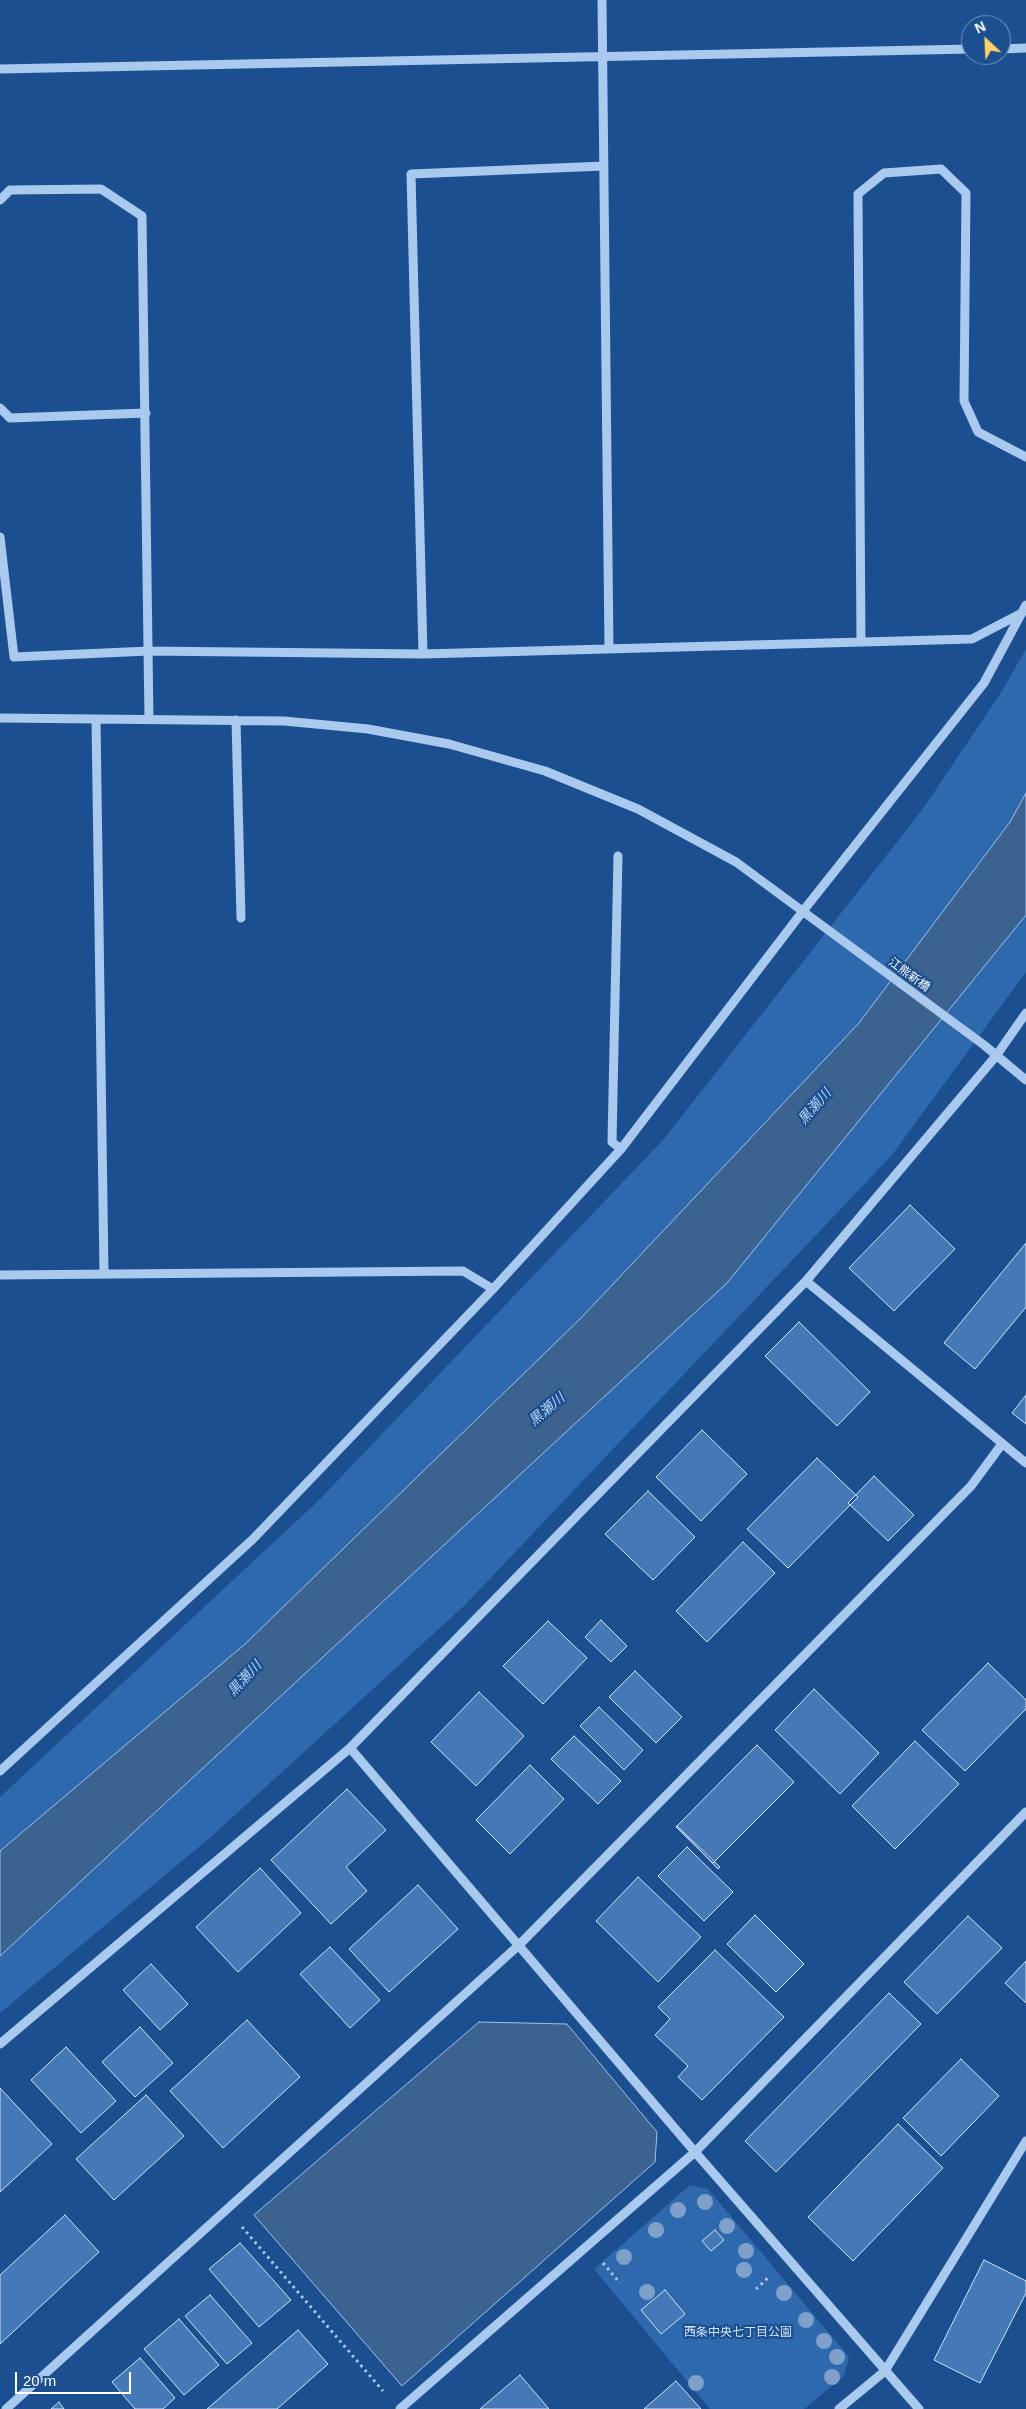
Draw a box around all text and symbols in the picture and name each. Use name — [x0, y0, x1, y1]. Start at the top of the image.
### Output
north arrow — [961, 15, 1011, 65]
text: N — [972, 18, 988, 37]
street label: 江熊新橋 — [885, 955, 933, 995]
water label: 黒瀬川 — [795, 1086, 835, 1128]
water label: 黒瀬川 — [526, 1390, 568, 1430]
water label: 黒瀬川 — [225, 1658, 265, 1700]
park label: 西条中央七丁目公園 — [684, 2326, 792, 2340]
scale bar — [18, 2362, 134, 2394]
text: 20 m — [23, 2372, 56, 2389]

